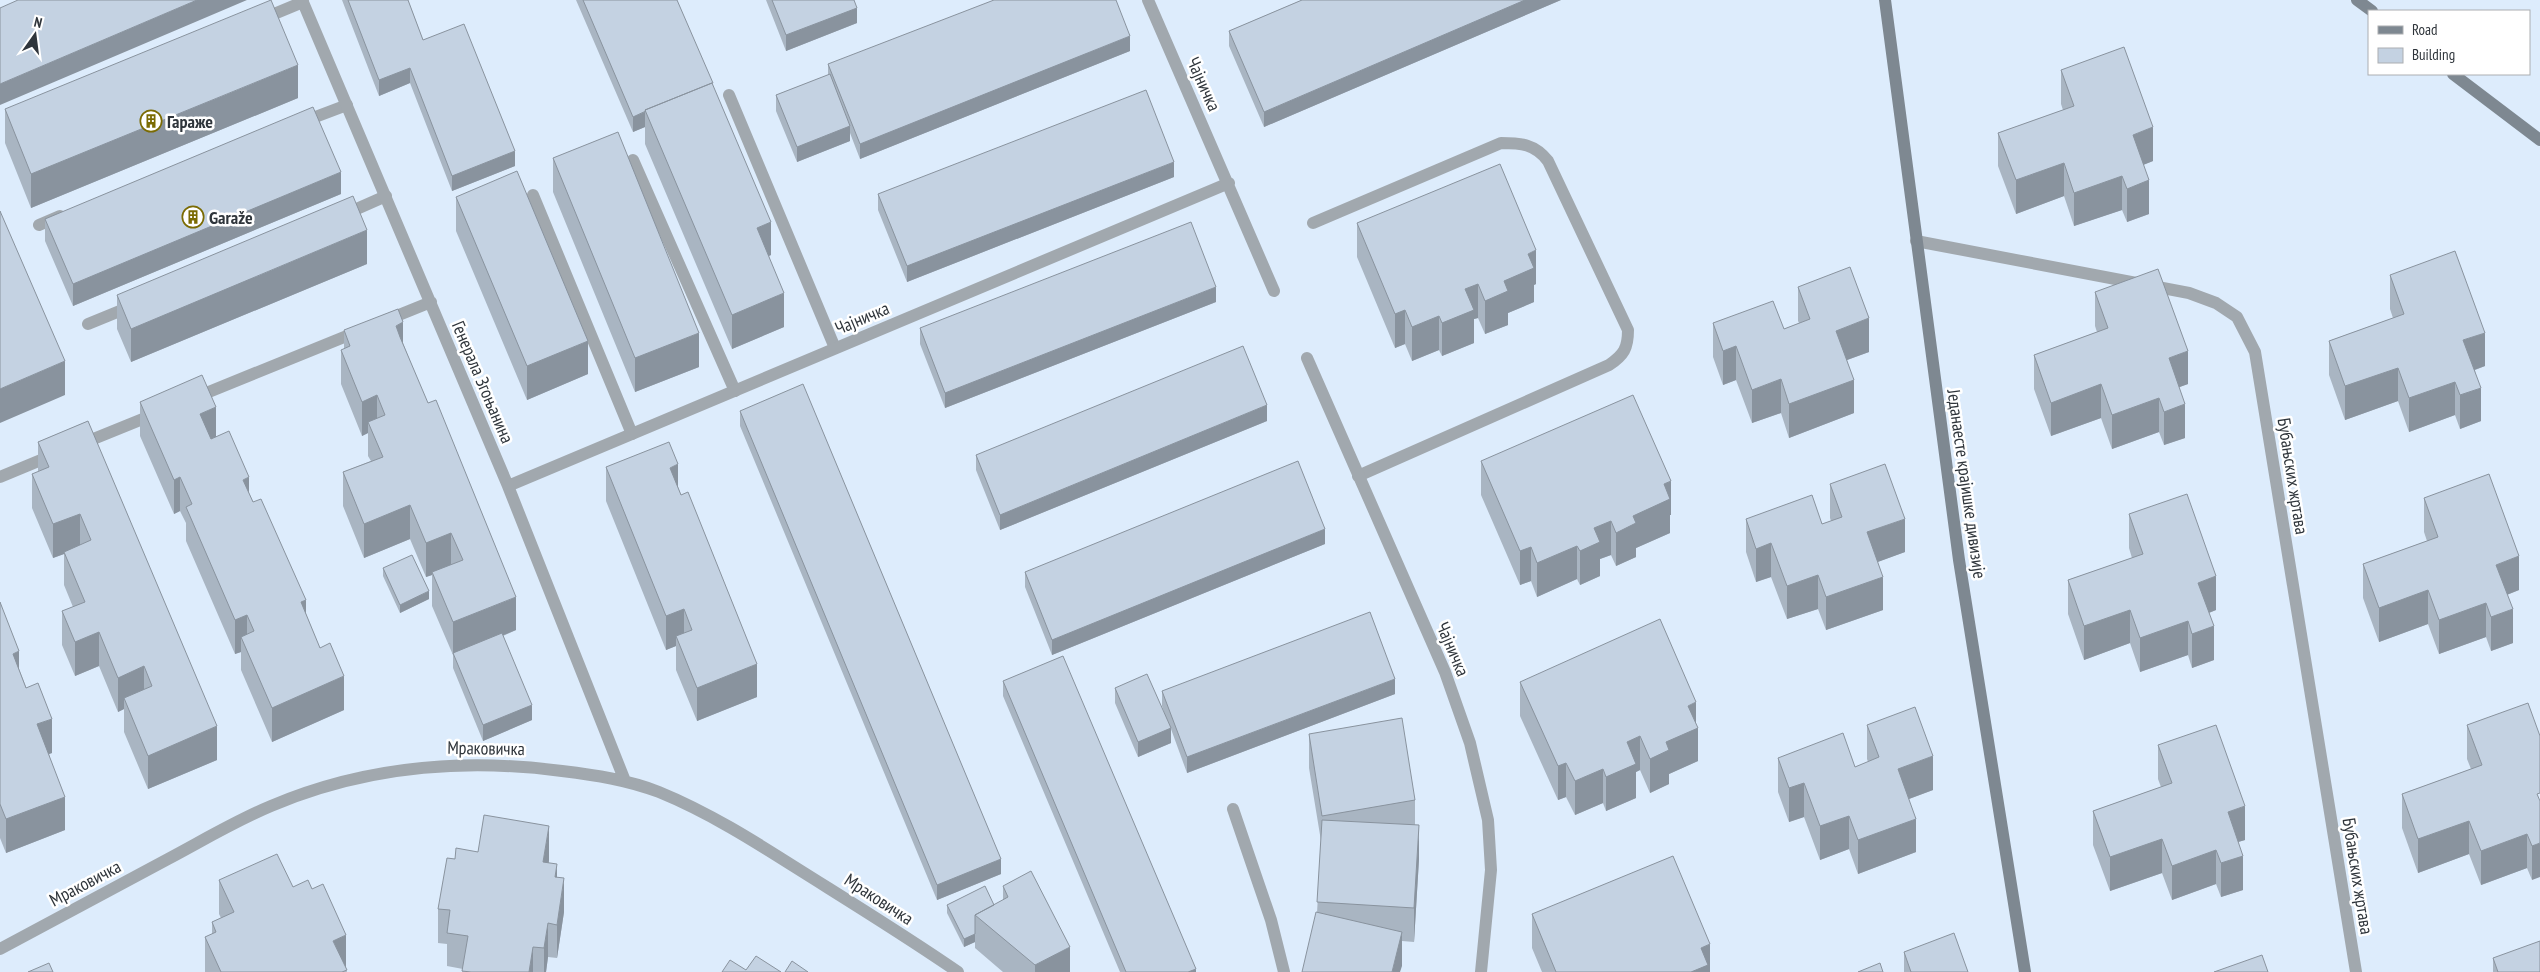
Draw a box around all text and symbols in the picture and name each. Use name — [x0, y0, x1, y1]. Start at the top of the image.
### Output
north arrow — [10, 10, 60, 60]
legend — [2368, 10, 2530, 75]
text: N — [32, 13, 44, 32]
text: Road — [2412, 20, 2438, 39]
text: Building — [2412, 45, 2455, 64]
street label: Чајничка — [1182, 53, 1226, 115]
building icon: Гараже — [139, 109, 163, 133]
place label: Гараже — [167, 110, 213, 133]
building icon: Garaže — [181, 205, 205, 229]
place label: Garaže — [209, 206, 253, 229]
street label: Чајничка — [831, 296, 893, 340]
street label: Генерала Згоњанина — [447, 317, 519, 447]
street label: Једанаесте крајишке дивизије — [1942, 387, 1992, 580]
street label: Бубањских жртава — [2272, 416, 2314, 536]
street label: Чајничка — [1431, 618, 1475, 680]
street label: Мраковичка — [447, 736, 525, 760]
street label: Бубањских жртава — [2337, 816, 2379, 936]
street label: Мраковичка — [45, 855, 125, 911]
street label: Мраковичка — [840, 868, 918, 930]

